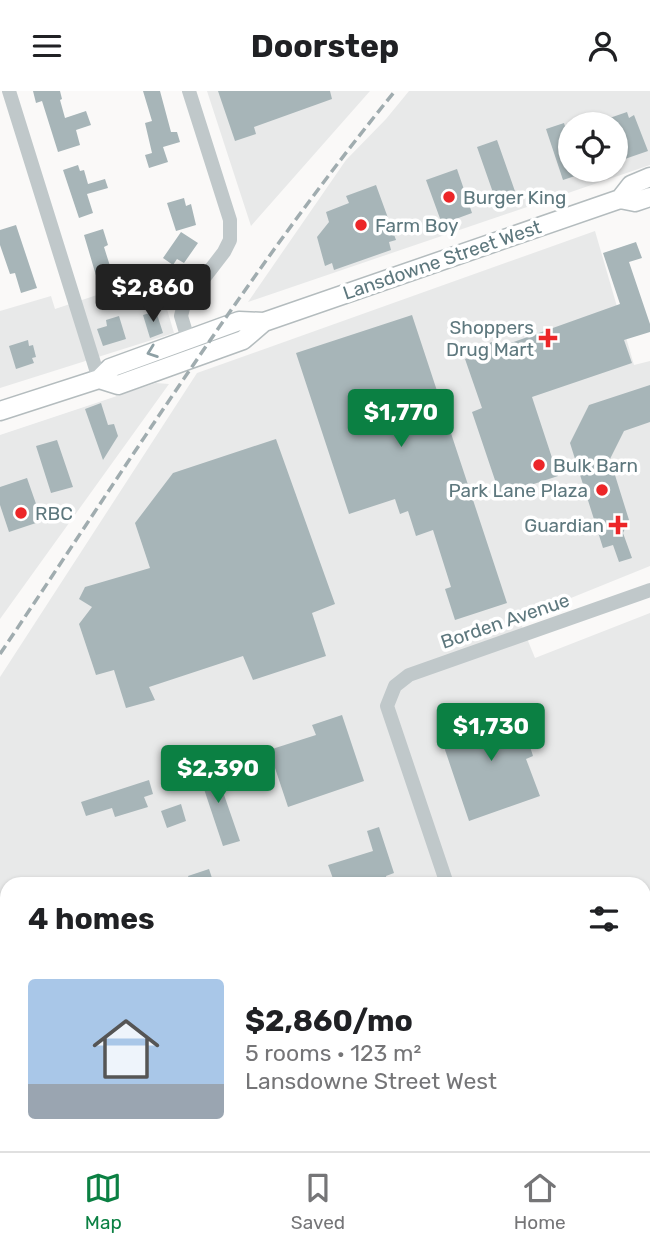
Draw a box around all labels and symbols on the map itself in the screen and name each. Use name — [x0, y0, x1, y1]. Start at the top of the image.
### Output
place label: Burger King — [463, 186, 566, 209]
marker: Burger King — [441, 189, 457, 205]
place label: Farm Boy — [375, 214, 459, 237]
street label: Lansdowne Street West — [340, 215, 545, 305]
marker: Farm Boy — [353, 217, 369, 233]
pin: $2,860 — [96, 265, 210, 324]
place label: Shoppers Drug Mart — [446, 316, 535, 361]
marker: Shoppers Drug Mart — [540, 330, 556, 346]
one-way arrow — [147, 344, 159, 358]
pin: $1,770 — [344, 389, 458, 449]
place label: Bulk Barn — [553, 454, 638, 477]
marker: Bulk Barn — [531, 457, 547, 473]
place label: Park Lane Plaza — [449, 479, 588, 502]
marker: Park Lane Plaza — [594, 482, 610, 498]
place label: RBC — [35, 502, 73, 525]
marker: RBC — [13, 505, 29, 521]
place label: Guardian — [524, 514, 604, 537]
marker: Guardian — [610, 517, 626, 533]
street label: Borden Avenue — [438, 588, 572, 654]
pin: $1,730 — [434, 703, 548, 763]
pin: $2,390 — [161, 745, 275, 805]

